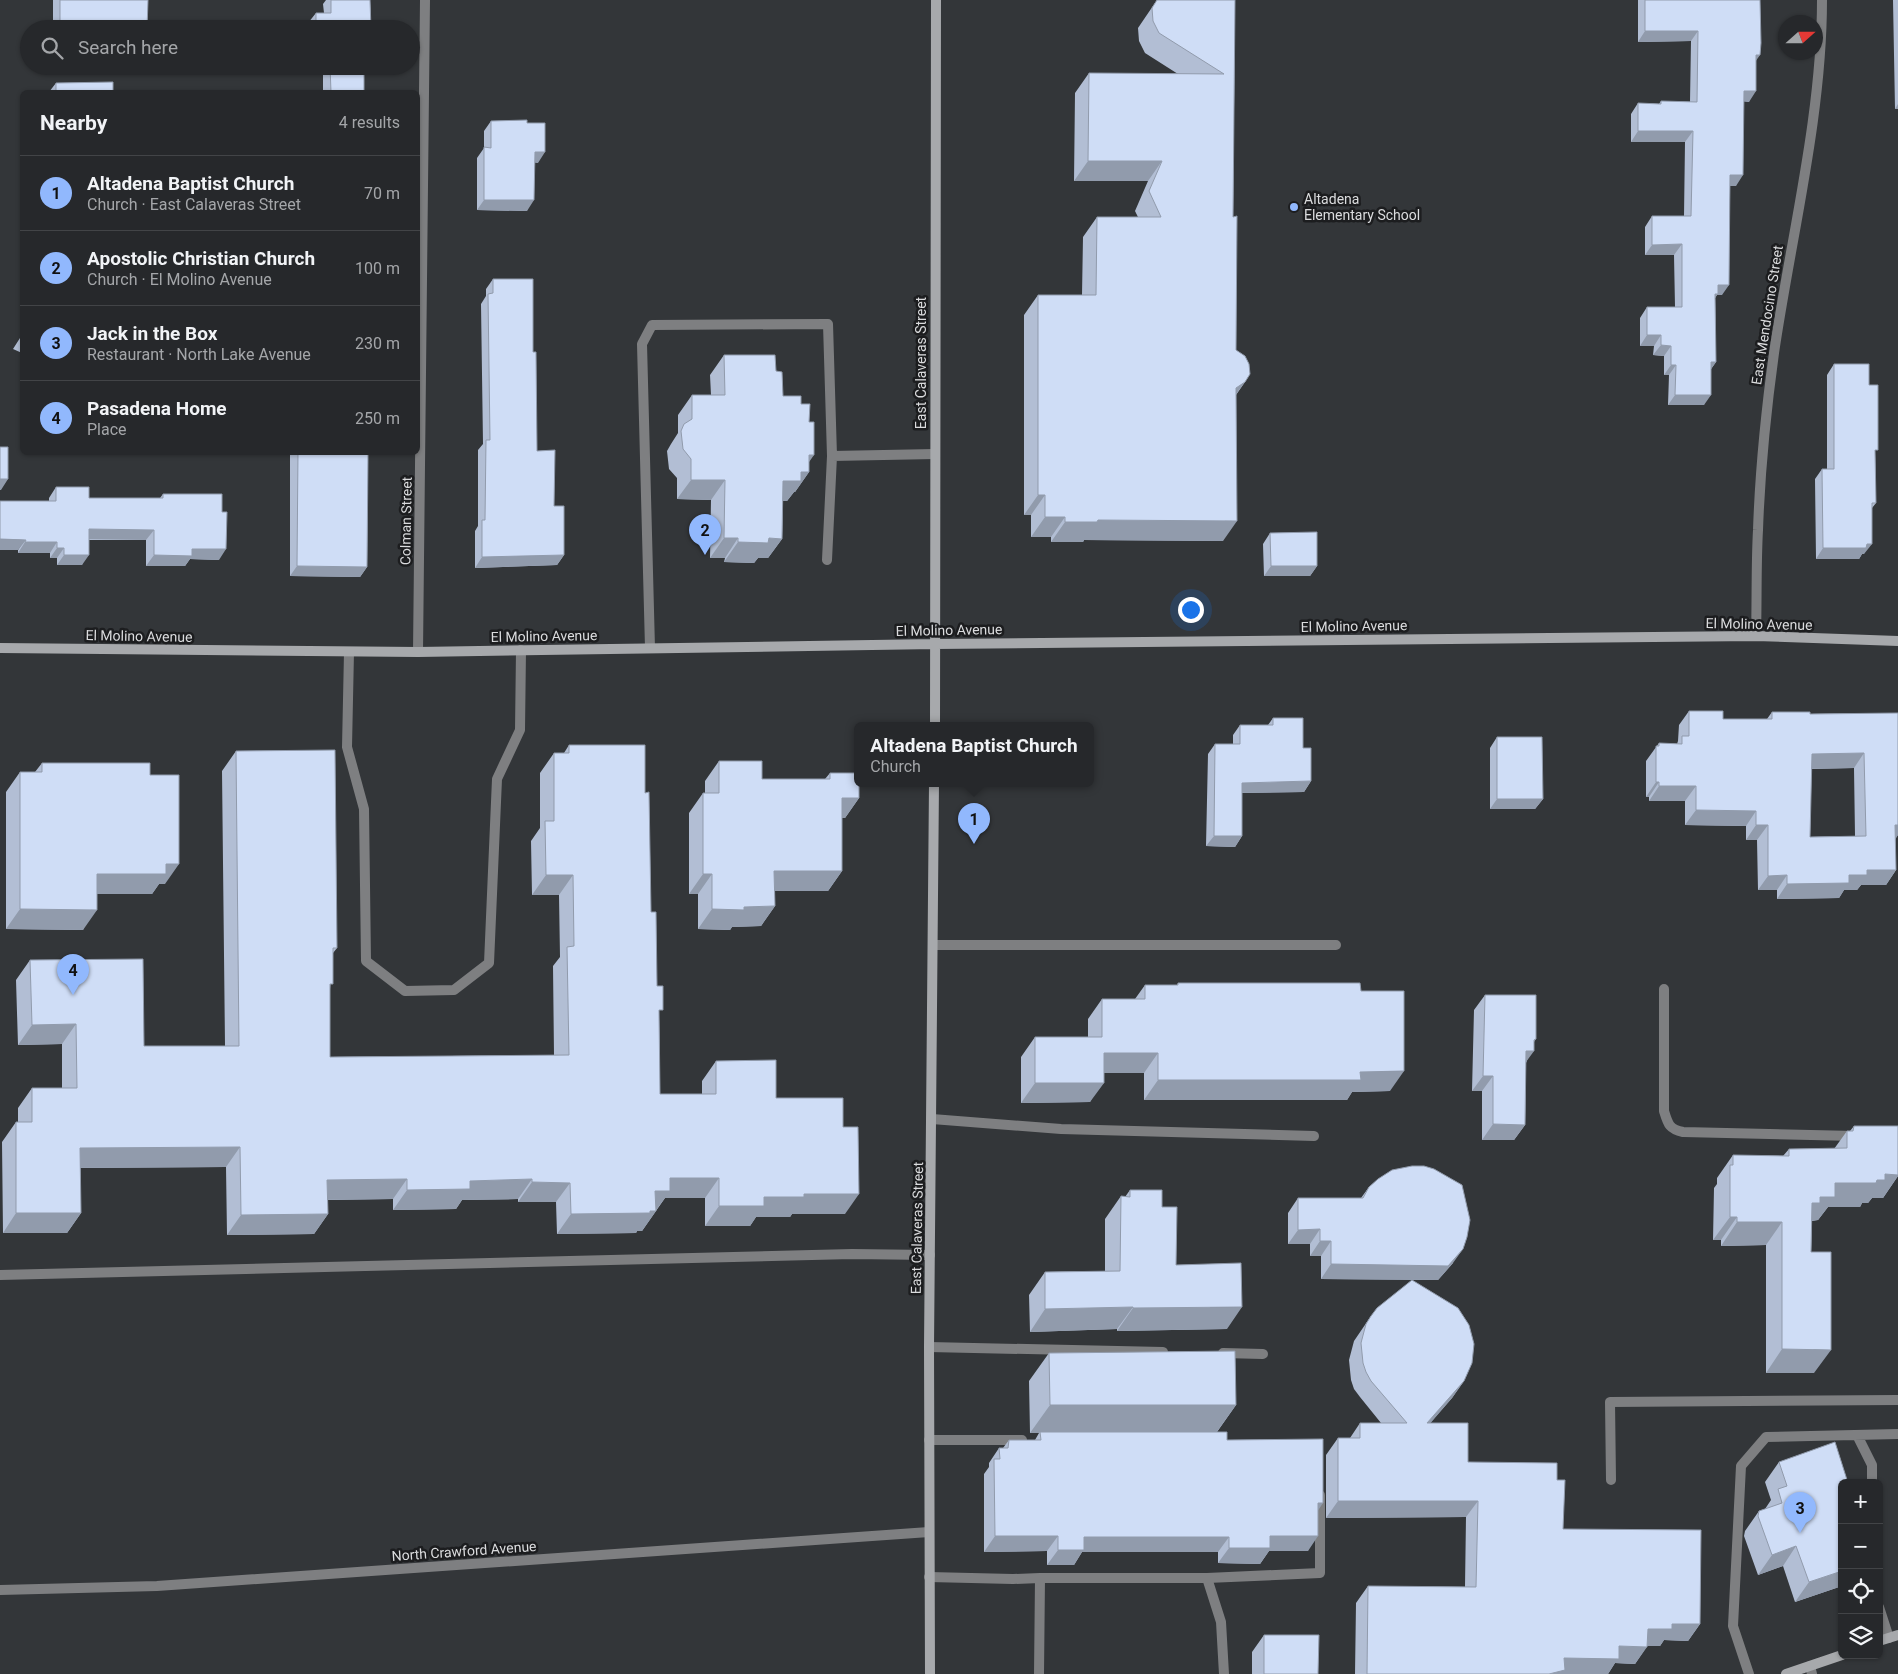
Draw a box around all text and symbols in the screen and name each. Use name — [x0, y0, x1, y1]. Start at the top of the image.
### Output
north arrow — [1778, 15, 1823, 60]
search box — [20, 20, 420, 75]
icon: search — [38, 34, 66, 62]
text: Search here — [78, 36, 178, 59]
text: Nearby — [40, 111, 107, 135]
text: 4 results — [339, 113, 400, 132]
text: Altadena Baptist Church — [87, 172, 294, 195]
text: 1 — [51, 184, 61, 203]
text: 70 m — [364, 184, 400, 203]
place label: Altadena Elementary School — [1304, 191, 1420, 223]
text: Church · East Calaveras Street — [87, 195, 301, 214]
marker: Altadena Elementary School — [1288, 201, 1300, 213]
street label: East Mendocino Street — [1748, 244, 1786, 386]
text: Apostolic Christian Church — [87, 247, 315, 270]
text: 2 — [51, 259, 61, 278]
text: 100 m — [355, 259, 400, 278]
text: Church · El Molino Avenue — [87, 270, 272, 289]
street label: East Calaveras Street — [913, 296, 929, 429]
text: Jack in the Box — [87, 322, 217, 345]
text: 3 — [51, 334, 61, 353]
text: 230 m — [355, 334, 400, 353]
text: Restaurant · North Lake Avenue — [87, 345, 311, 364]
text: Pasadena Home — [87, 397, 227, 420]
text: 4 — [51, 409, 61, 428]
text: 250 m — [355, 409, 400, 428]
text: Place — [87, 420, 127, 439]
street label: Colman Street — [397, 476, 415, 565]
pin: 2 — [689, 514, 721, 555]
your location — [1178, 597, 1204, 623]
street label: El Molino Avenue — [1705, 615, 1813, 633]
street label: El Molino Avenue — [1300, 617, 1408, 635]
street label: El Molino Avenue — [895, 621, 1003, 639]
street label: El Molino Avenue — [85, 627, 193, 645]
street label: El Molino Avenue — [490, 627, 598, 645]
popup — [854, 722, 1094, 787]
text: Altadena Baptist Church — [870, 734, 1078, 757]
text: Church — [870, 757, 921, 776]
pin: 1 — [958, 803, 990, 844]
pin: 4 — [57, 954, 89, 995]
street label: East Calaveras Street — [908, 1161, 926, 1294]
map controls — [1838, 1479, 1883, 1659]
button: + — [1838, 1479, 1883, 1524]
pin: 3 — [1784, 1492, 1816, 1533]
button: − — [1838, 1524, 1883, 1569]
street label: North Crawford Avenue — [391, 1538, 537, 1564]
button: locate — [1838, 1569, 1883, 1614]
button: layers — [1838, 1614, 1883, 1659]

